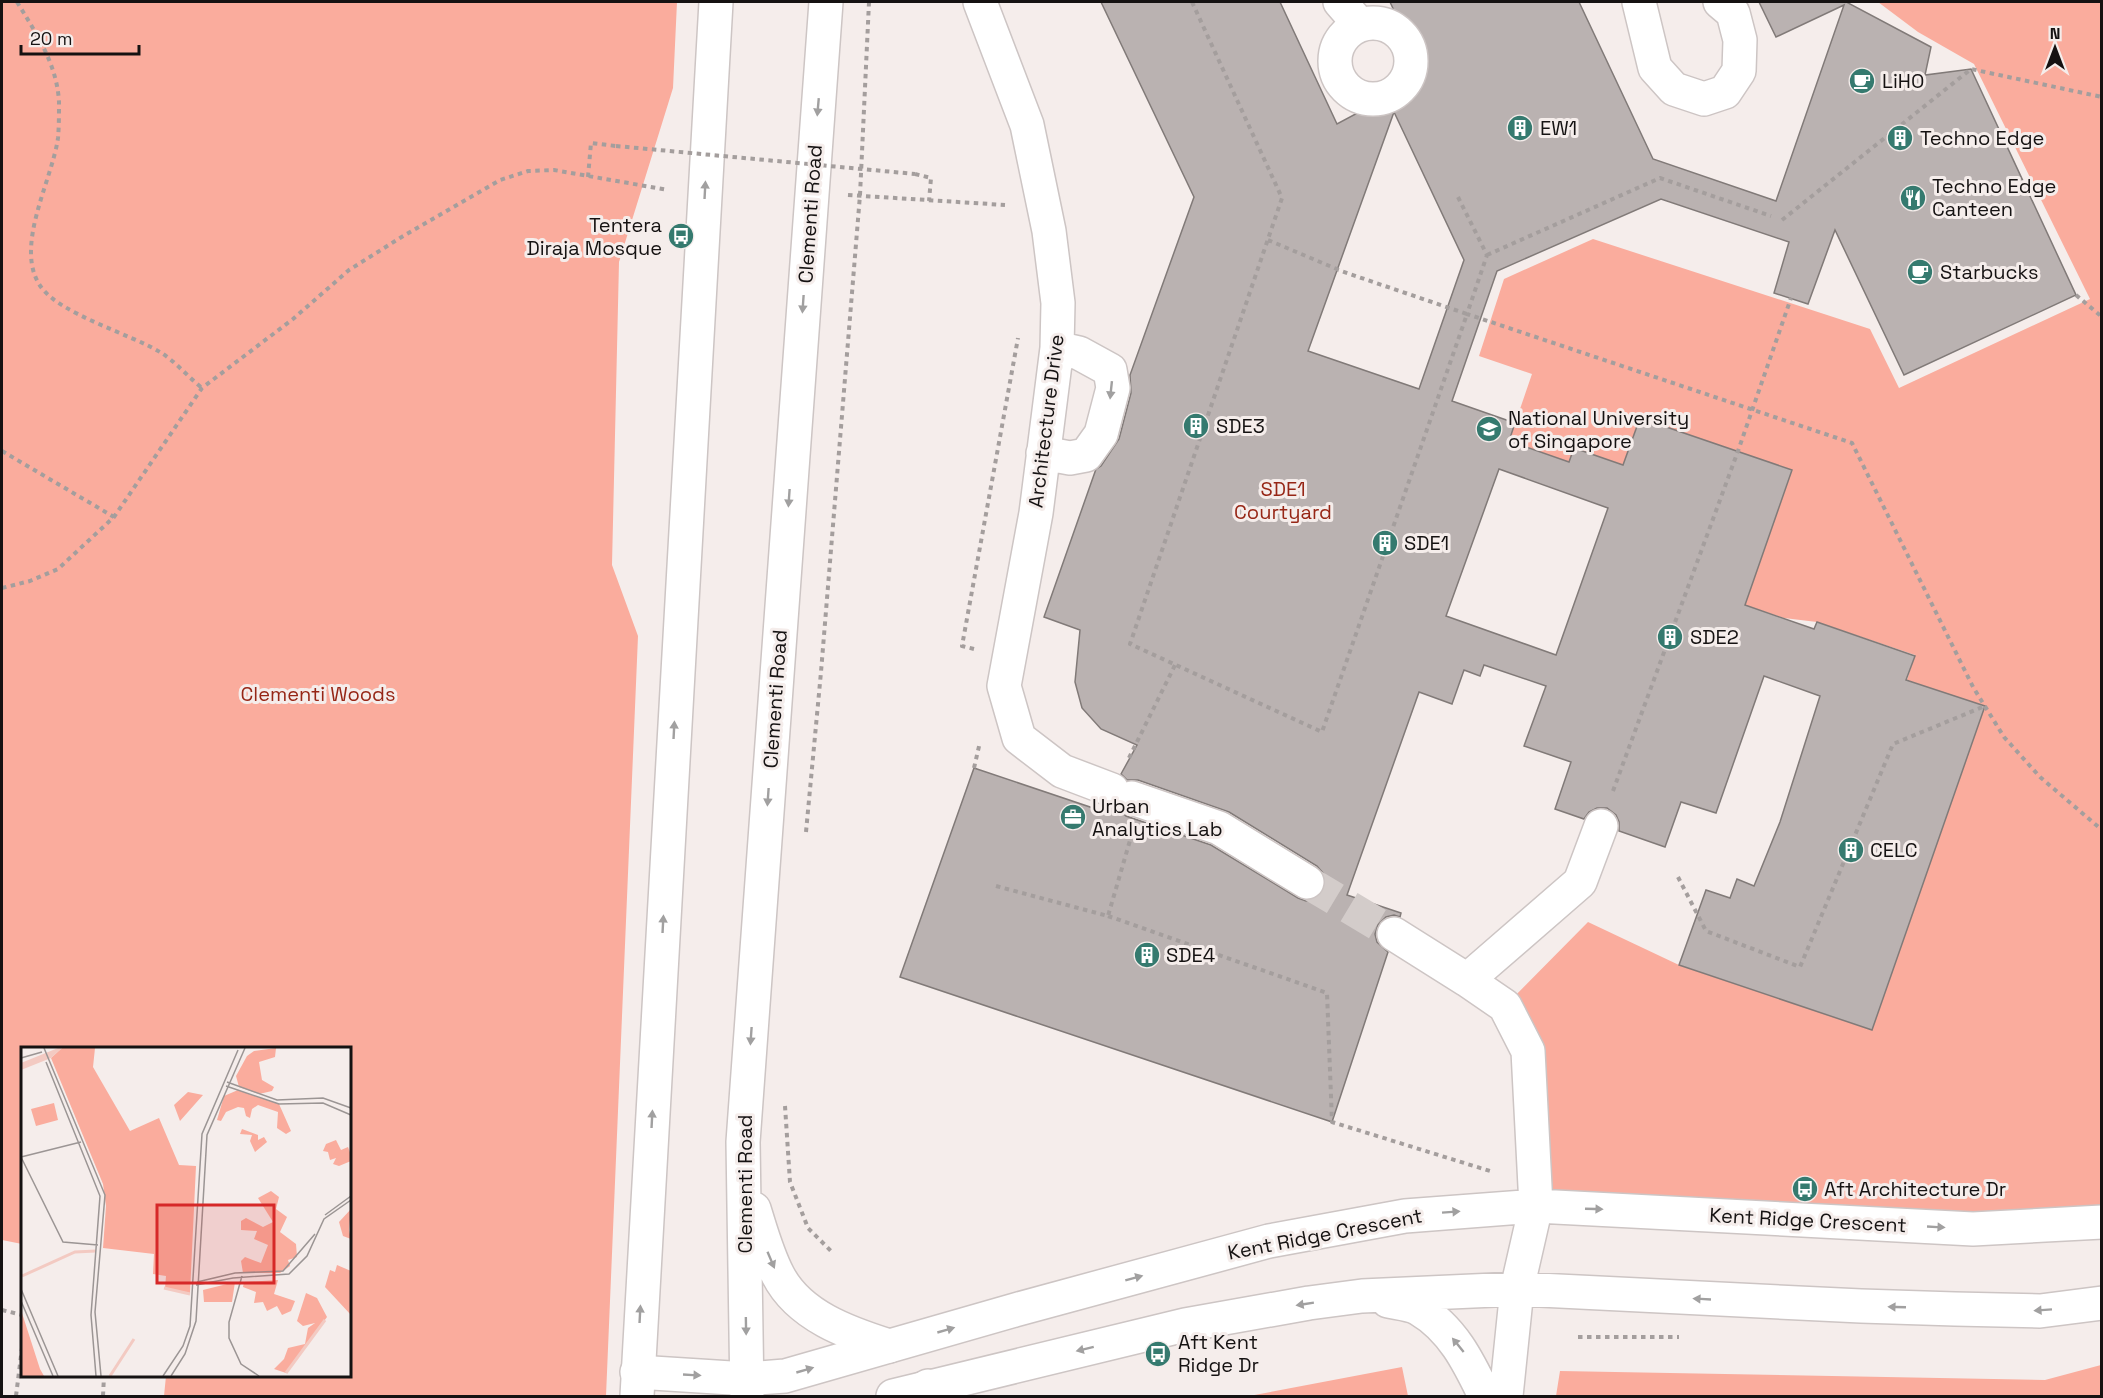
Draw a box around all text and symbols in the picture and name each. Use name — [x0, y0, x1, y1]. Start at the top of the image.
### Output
scale bar — [21, 18, 140, 56]
north arrow — [2025, 18, 2085, 78]
text: N — [2050, 23, 2060, 44]
text: 20 m — [30, 27, 73, 50]
cafe icon: LiHO — [1847, 66, 1877, 96]
place label: LiHO — [1882, 68, 1924, 94]
one-way arrow — [814, 97, 823, 116]
building icon: EW1 — [1505, 113, 1535, 143]
place label: EW1 — [1540, 115, 1577, 141]
building icon: Techno Edge — [1885, 123, 1915, 153]
place label: Techno Edge — [1920, 125, 2044, 151]
street label: Clementi Road — [792, 144, 828, 284]
place label: Techno Edge Canteen — [1932, 173, 2056, 222]
one-way arrow — [701, 180, 710, 199]
restaurant icon: Techno Edge Canteen — [1898, 183, 1928, 213]
place label: Tentera Diraja Mosque — [526, 212, 662, 261]
bus stop icon: Tentera Diraja Mosque — [666, 221, 696, 251]
cafe icon: Starbucks — [1905, 257, 1935, 287]
place label: Starbucks — [1940, 259, 2039, 285]
one-way arrow — [798, 294, 808, 313]
street label: Architecture Drive — [1022, 333, 1070, 509]
one-way arrow — [1106, 381, 1116, 400]
place label: National University of Singapore — [1508, 405, 1689, 454]
building icon: SDE3 — [1181, 411, 1211, 441]
place label: SDE3 — [1216, 413, 1265, 439]
school or university icon: National University of Singapore — [1474, 414, 1504, 444]
park label: SDE1 Courtyard — [1234, 476, 1332, 525]
one-way arrow — [784, 489, 794, 508]
building icon: SDE1 — [1370, 528, 1400, 558]
place label: SDE1 — [1404, 530, 1449, 556]
building icon: SDE2 — [1655, 622, 1685, 652]
place label: SDE2 — [1690, 624, 1739, 650]
street label: Clementi Road — [757, 629, 793, 769]
park label: Clementi Woods — [240, 681, 396, 707]
one-way arrow — [669, 720, 679, 739]
one-way arrow — [763, 788, 772, 807]
place label: Urban Analytics Lab — [1092, 793, 1223, 842]
office icon: Urban Analytics Lab — [1058, 802, 1088, 832]
building icon: CELC — [1836, 835, 1866, 865]
place label: CELC — [1870, 837, 1917, 863]
one-way arrow — [658, 915, 667, 934]
building icon: SDE4 — [1132, 940, 1162, 970]
place label: SDE4 — [1166, 942, 1215, 968]
one-way arrow — [746, 1026, 755, 1045]
inset map — [21, 1047, 351, 1377]
one-way arrow — [647, 1109, 656, 1128]
street label: Clementi Road — [732, 1115, 758, 1253]
bus stop icon: Aft Architecture Dr — [1790, 1174, 1820, 1204]
place label: Aft Architecture Dr — [1824, 1176, 2006, 1202]
street label: Kent Ridge Crescent — [1226, 1202, 1424, 1266]
street label: Kent Ridge Crescent — [1709, 1202, 1907, 1238]
one-way arrow — [1585, 1205, 1604, 1214]
one-way arrow — [1442, 1208, 1461, 1217]
one-way arrow — [1926, 1223, 1945, 1232]
one-way arrow — [766, 1251, 776, 1269]
one-way arrow — [1125, 1273, 1143, 1282]
one-way arrow — [1692, 1294, 1711, 1303]
one-way arrow — [1295, 1300, 1314, 1309]
one-way arrow — [1887, 1303, 1906, 1312]
one-way arrow — [636, 1304, 645, 1323]
one-way arrow — [2034, 1305, 2053, 1315]
one-way arrow — [741, 1317, 751, 1336]
one-way arrow — [937, 1325, 955, 1334]
place label: Aft Kent Ridge Dr — [1178, 1329, 1259, 1378]
one-way arrow — [1451, 1337, 1464, 1353]
bus stop icon: Aft Kent Ridge Dr — [1143, 1339, 1173, 1369]
one-way arrow — [1076, 1344, 1094, 1354]
one-way arrow — [796, 1365, 814, 1374]
one-way arrow — [682, 1371, 701, 1380]

